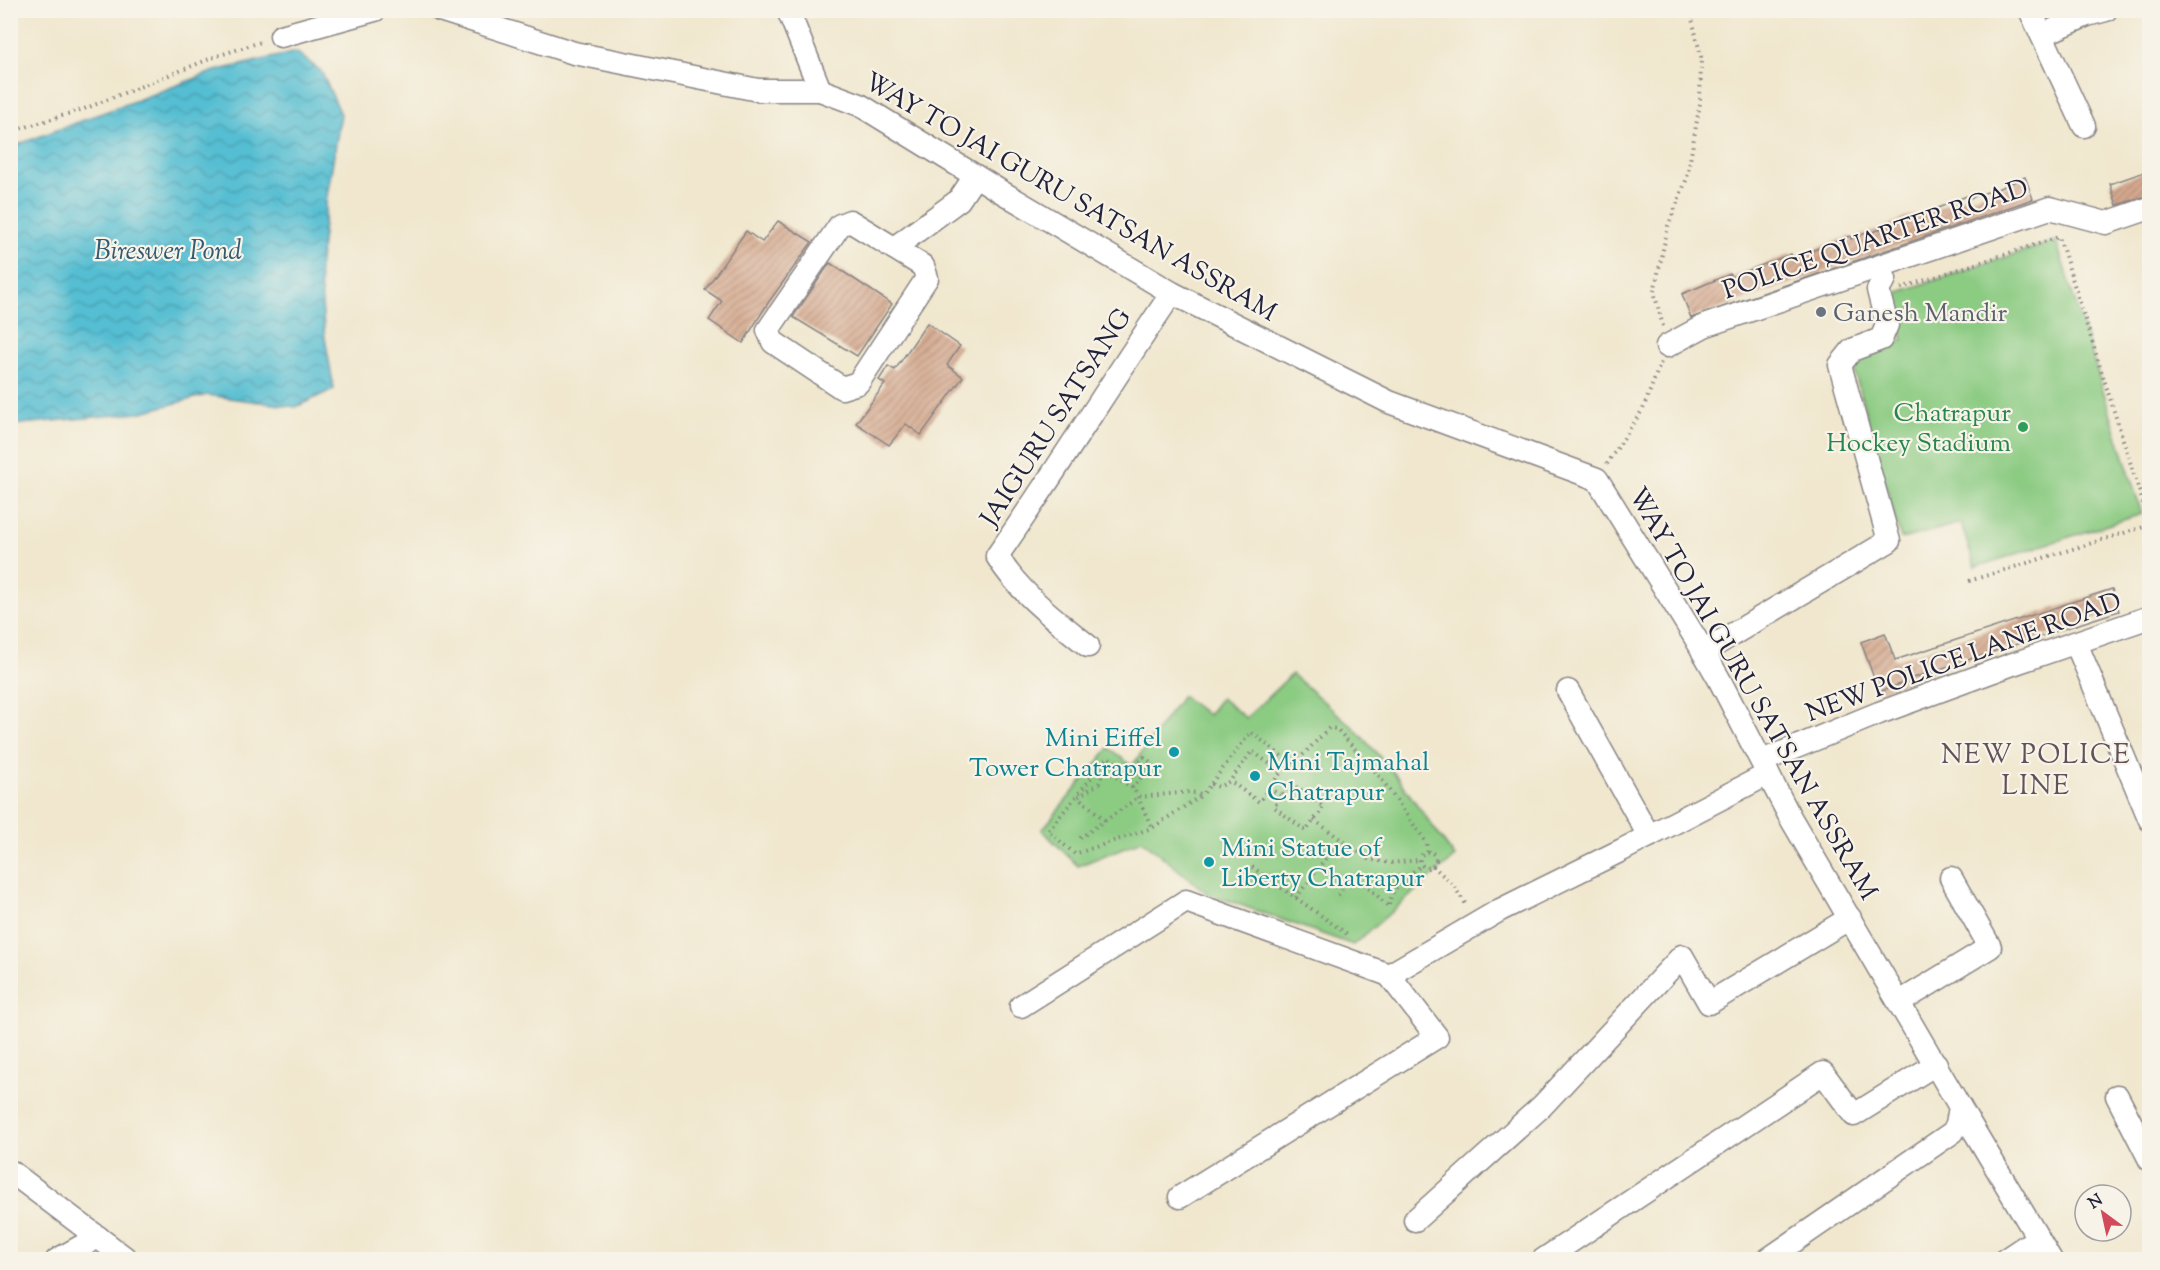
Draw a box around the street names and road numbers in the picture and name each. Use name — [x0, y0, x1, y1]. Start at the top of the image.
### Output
street label: WAY TO JAI GURU SATSAN ASSRAM — [857, 64, 1283, 332]
street label: POLICE QUARTER ROAD — [1718, 171, 2034, 310]
street label: JAIGURU SATSANG — [972, 302, 1142, 536]
street label: WAY TO JAI GURU SATSAN ASSRAM — [1618, 481, 1886, 908]
street label: NEW POLICE LANE ROAD — [1801, 584, 2127, 733]

